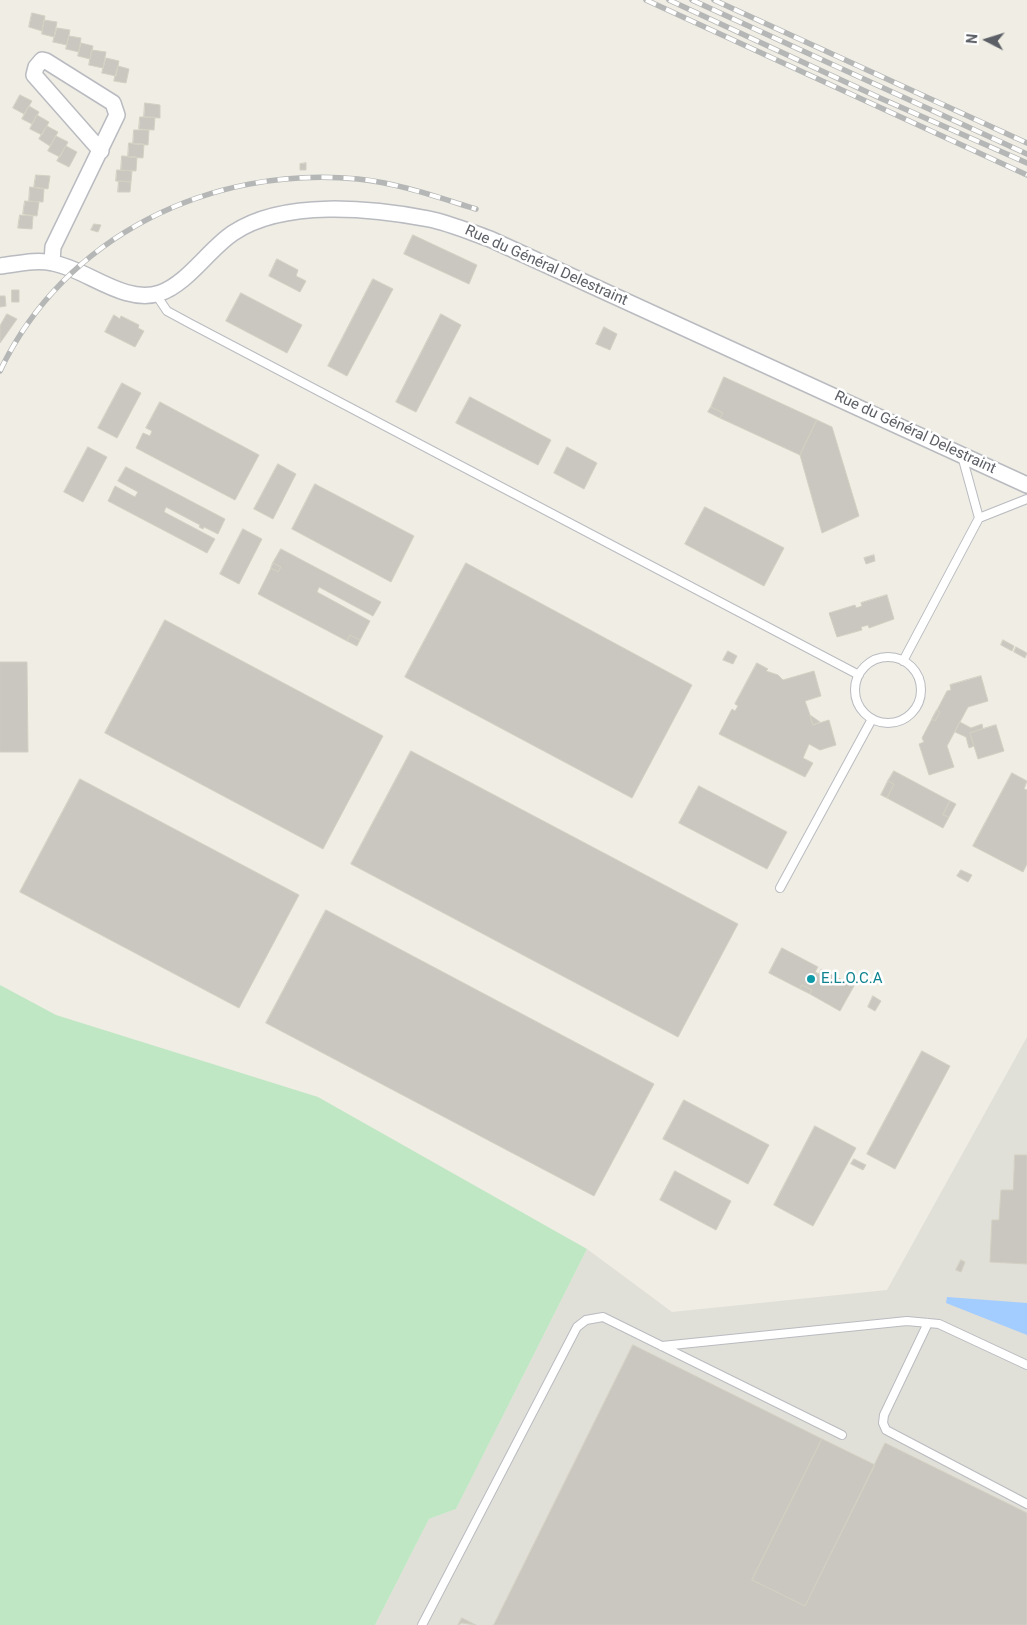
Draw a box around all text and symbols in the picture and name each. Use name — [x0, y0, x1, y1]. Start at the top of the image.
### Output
north arrow — [962, 15, 1012, 65]
text: N — [964, 33, 980, 44]
street label: Rue du Général Delestraint — [462, 222, 630, 310]
street label: Rue du Général Delestraint — [831, 388, 999, 478]
place label: E.L.O.C.A — [821, 970, 883, 988]
marker: E.L.O.C.A — [805, 973, 817, 985]

